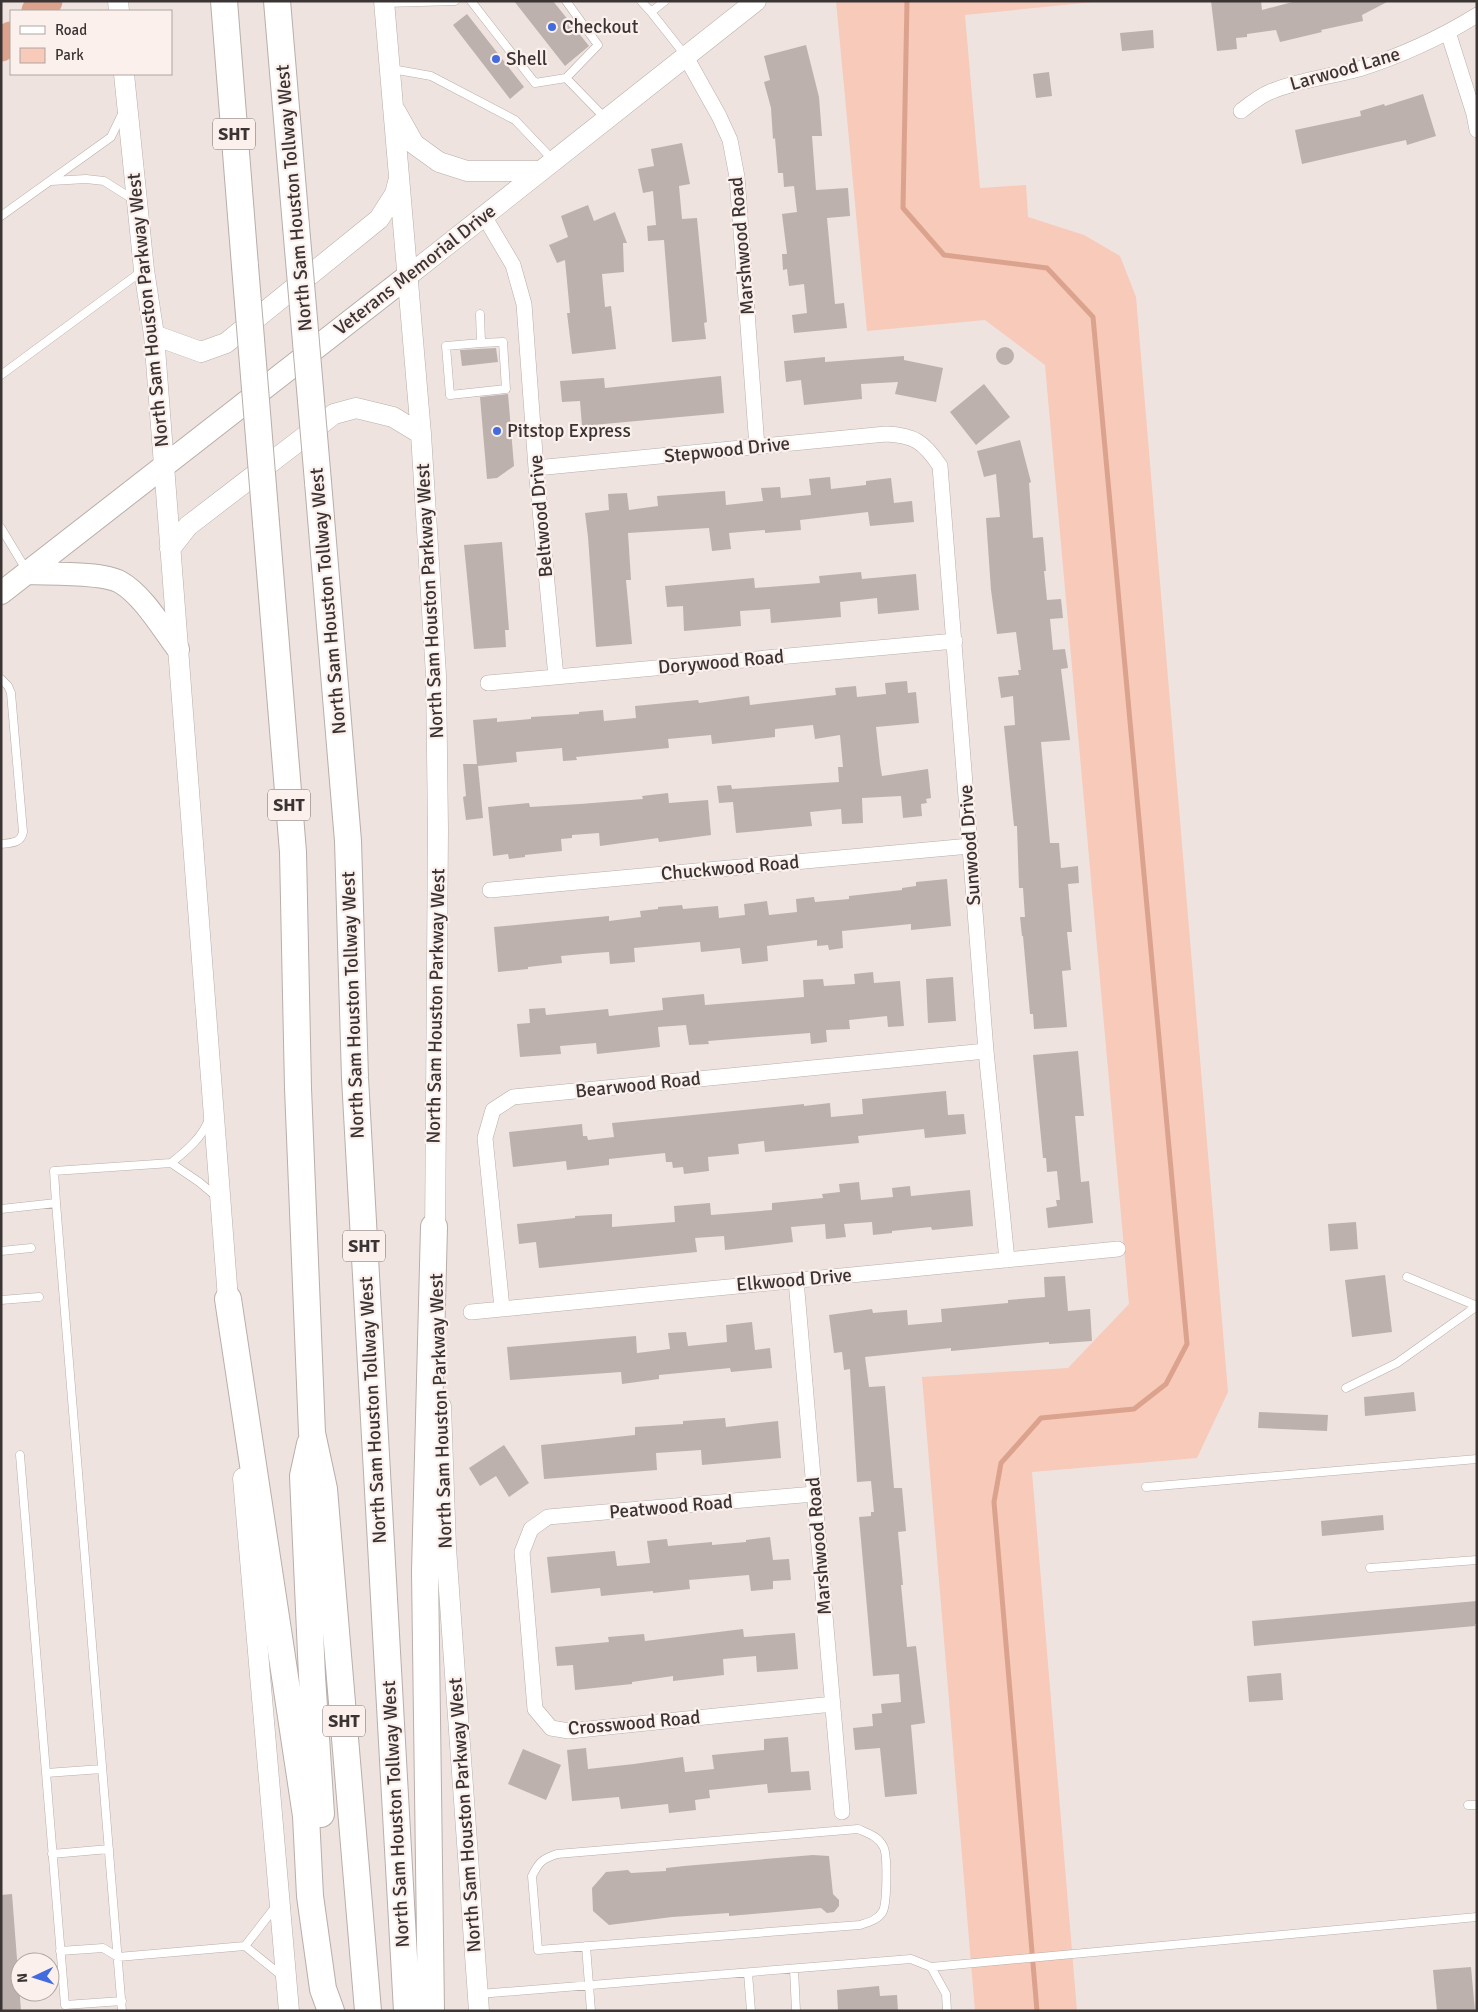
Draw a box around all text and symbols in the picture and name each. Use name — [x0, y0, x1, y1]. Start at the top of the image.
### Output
legend — [10, 10, 172, 75]
place label: Checkout — [562, 15, 639, 39]
text: Road — [55, 21, 87, 39]
marker: Checkout — [546, 21, 558, 33]
street label: Larwood Lane — [1287, 42, 1403, 96]
text: Park — [55, 46, 84, 64]
place label: Shell — [506, 47, 547, 71]
marker: Shell — [490, 53, 502, 65]
street label: North Sam Houston Tollway West — [270, 63, 318, 332]
road number: SHT — [213, 118, 255, 150]
street label: North Sam Houston Parkway West — [122, 171, 174, 448]
street label: Marshwood Road — [724, 176, 760, 316]
street label: Veterans Memorial Drive — [329, 199, 501, 341]
place label: Pitstop Express — [507, 419, 631, 443]
marker: Pitstop Express — [491, 425, 503, 437]
street label: Stepwood Drive — [663, 431, 791, 469]
street label: Beltwood Drive — [524, 454, 558, 578]
street label: North Sam Houston Parkway West — [411, 462, 449, 739]
street label: North Sam Houston Tollway West — [304, 466, 352, 735]
street label: Dorywood Road — [657, 645, 785, 679]
street label: Sunwood Drive — [954, 784, 986, 906]
road number: SHT — [268, 790, 310, 820]
street label: Chuckwood Road — [660, 850, 800, 886]
street label: North Sam Houston Parkway West — [422, 868, 450, 1144]
street label: North Sam Houston Tollway West — [336, 871, 370, 1139]
street label: Bearwood Road — [574, 1066, 702, 1104]
road number: SHT — [343, 1230, 385, 1262]
street label: Elkwood Drive — [735, 1263, 853, 1297]
street label: North Sam Houston Parkway West — [424, 1273, 458, 1549]
street label: North Sam Houston Tollway West — [354, 1275, 392, 1544]
street label: Marshwood Road — [801, 1476, 837, 1616]
street label: Peatwood Road — [608, 1490, 734, 1524]
street label: North Sam Houston Parkway West — [443, 1676, 487, 1953]
street label: North Sam Houston Tollway West — [377, 1679, 415, 1948]
road number: SHT — [323, 1705, 365, 1736]
street label: Crosswood Road — [567, 1705, 701, 1741]
north arrow — [10, 1952, 60, 2002]
text: N — [14, 1972, 31, 1983]

